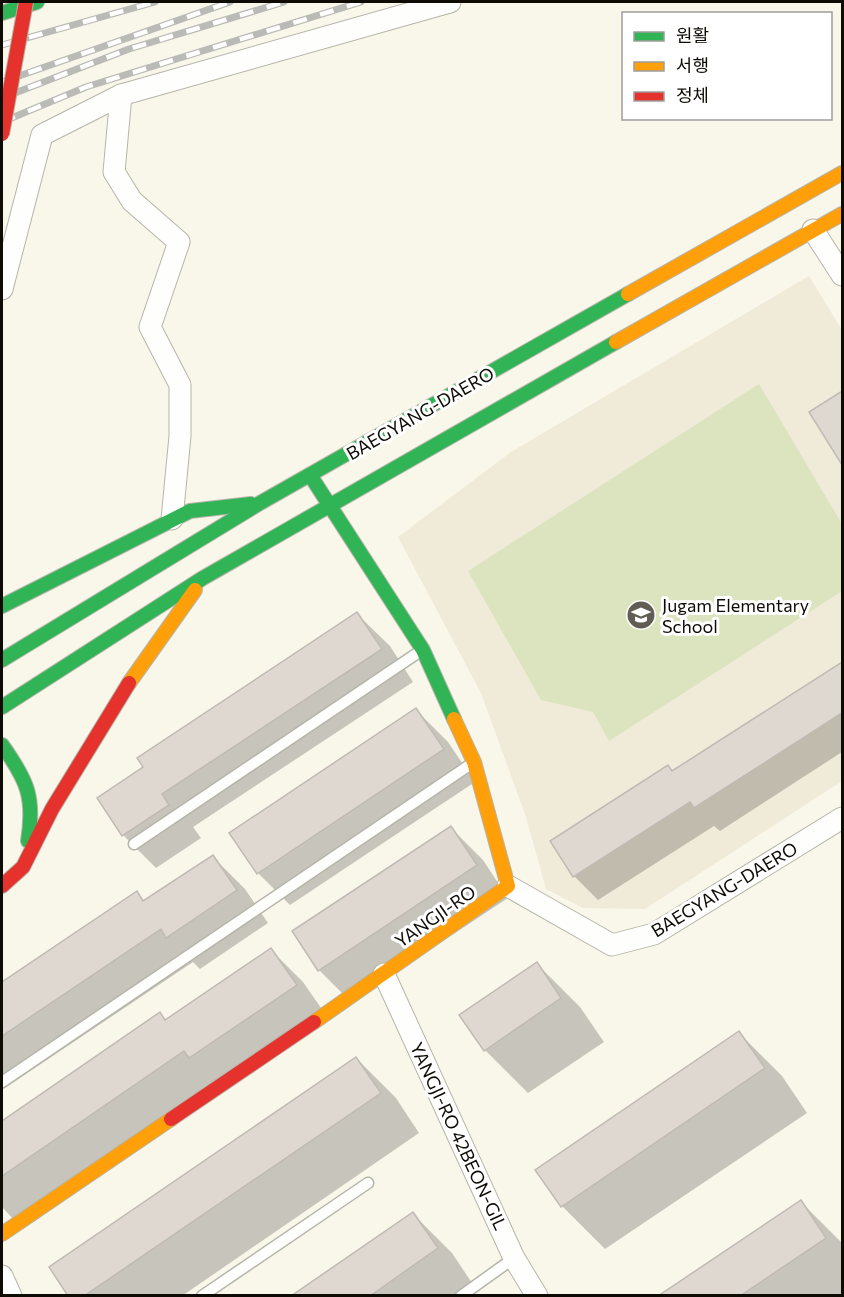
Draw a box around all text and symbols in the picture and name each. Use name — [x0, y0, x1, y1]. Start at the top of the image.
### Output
legend — [622, 12, 832, 120]
text: 원활 — [676, 24, 709, 46]
text: 서행 — [676, 54, 709, 76]
text: 정체 — [676, 84, 709, 106]
street label: BAEGYANG-DAERO — [342, 362, 498, 464]
place label: Jugam Elementary School — [662, 594, 809, 637]
school or university icon: Jugam Elementary School — [625, 599, 657, 631]
street label: BAEGYANG-DAERO — [647, 837, 801, 941]
street label: YANGJI-RO — [390, 880, 480, 952]
street label: YANGJI-RO 42BEON-GIL — [406, 1039, 512, 1233]

